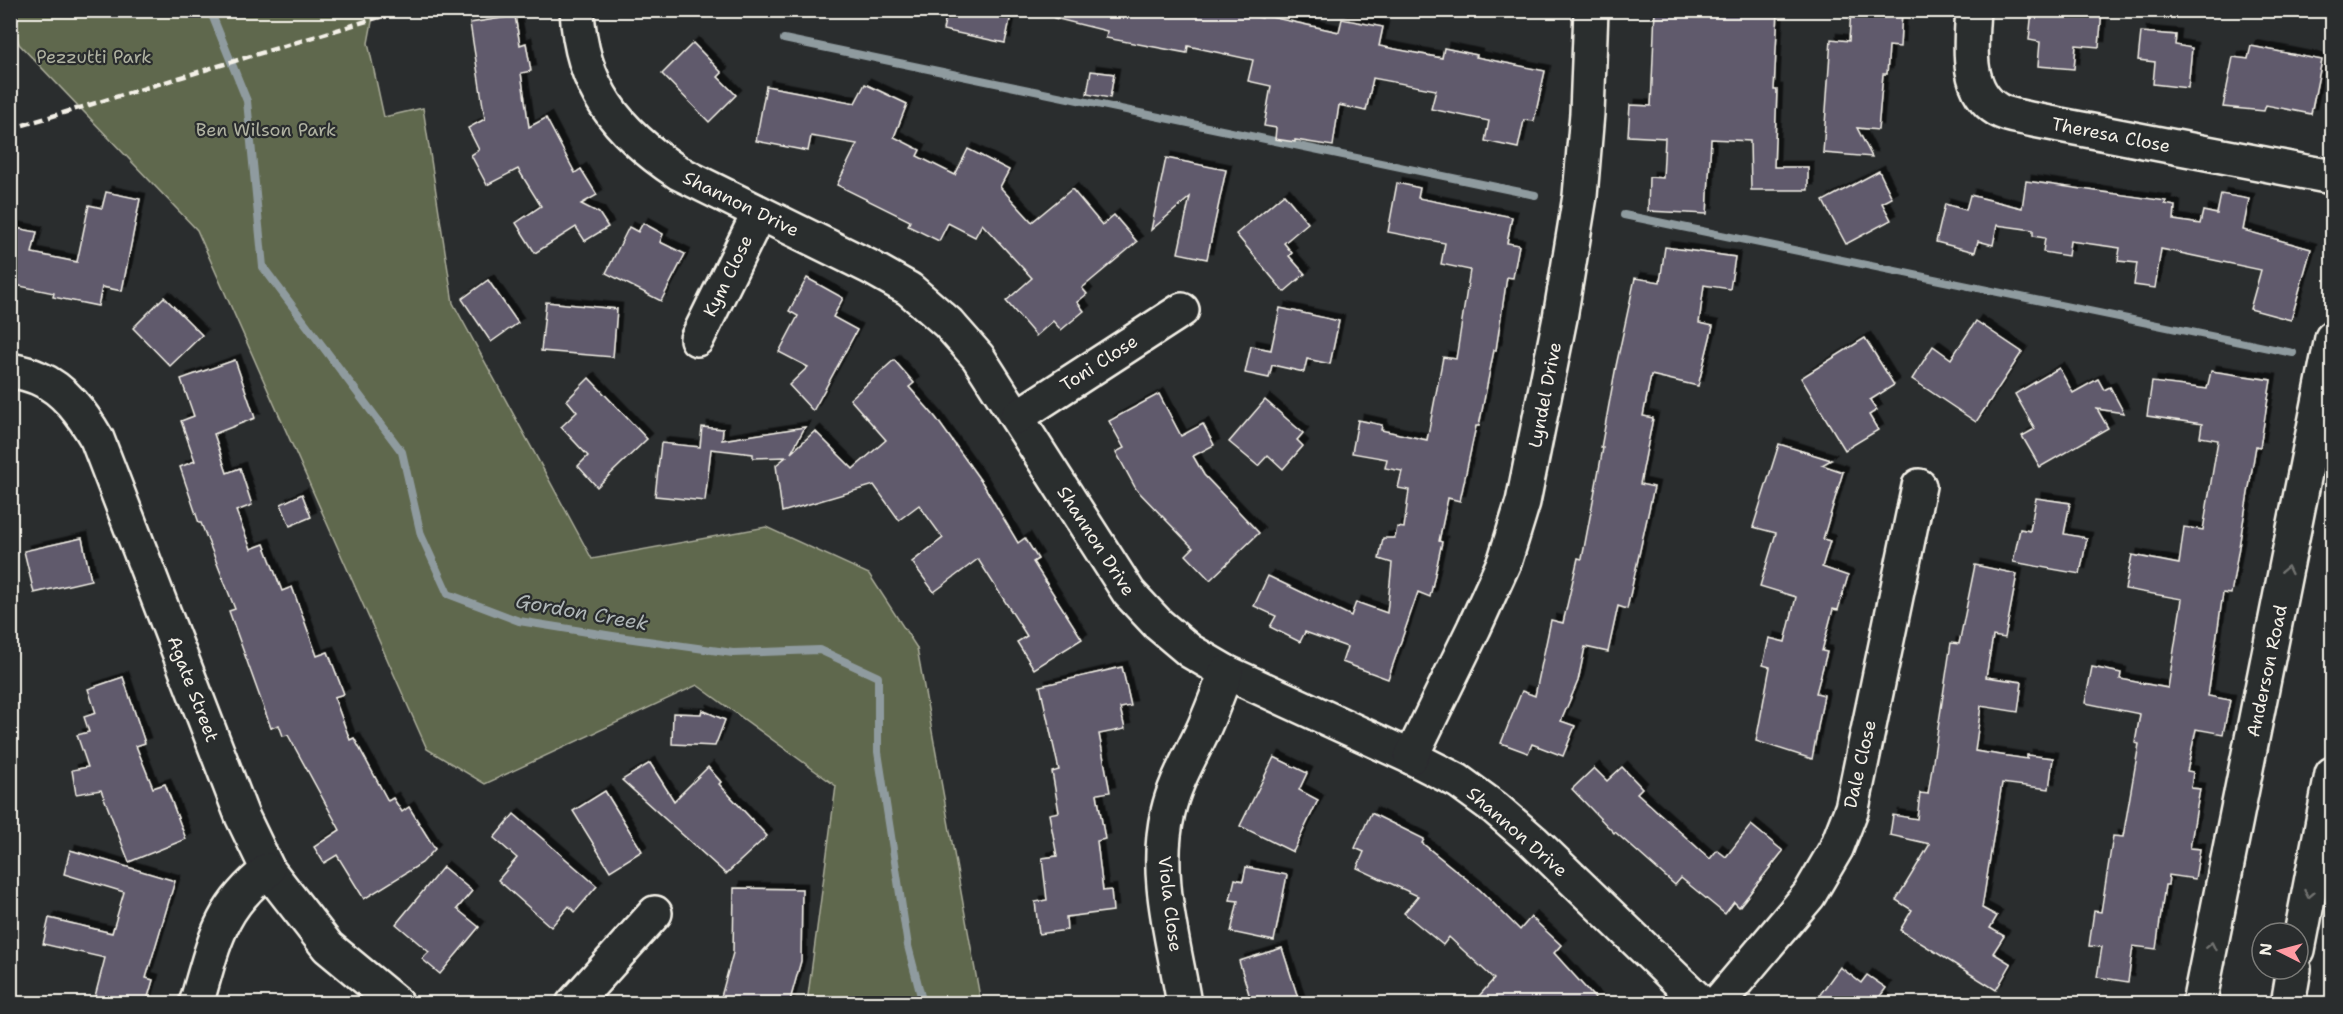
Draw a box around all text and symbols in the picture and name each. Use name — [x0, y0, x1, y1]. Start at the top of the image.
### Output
park label: Pezzutti Park — [36, 45, 152, 69]
street label: Theresa Close — [2050, 112, 2172, 158]
park label: Ben Wilson Park — [196, 118, 336, 142]
street label: Shannon Drive — [679, 166, 803, 242]
street label: Kym Close — [698, 231, 758, 321]
street label: Toni Close — [1056, 329, 1142, 397]
street label: Lyndel Drive — [1523, 340, 1567, 450]
street label: Shannon Drive — [1052, 481, 1140, 601]
one-way arrow — [2280, 565, 2293, 575]
water label: Gordon Creek — [514, 588, 651, 637]
street label: Anderson Road — [2241, 603, 2293, 739]
street label: Agate Street — [162, 633, 224, 746]
street label: Dale Close — [1838, 718, 1882, 810]
street label: Shannon Drive — [1461, 782, 1573, 882]
street label: Viola Close — [1152, 855, 1188, 953]
one-way arrow — [2303, 888, 2316, 898]
north arrow — [2250, 921, 2310, 981]
one-way arrow — [2204, 941, 2217, 951]
text: N — [2254, 942, 2277, 957]

